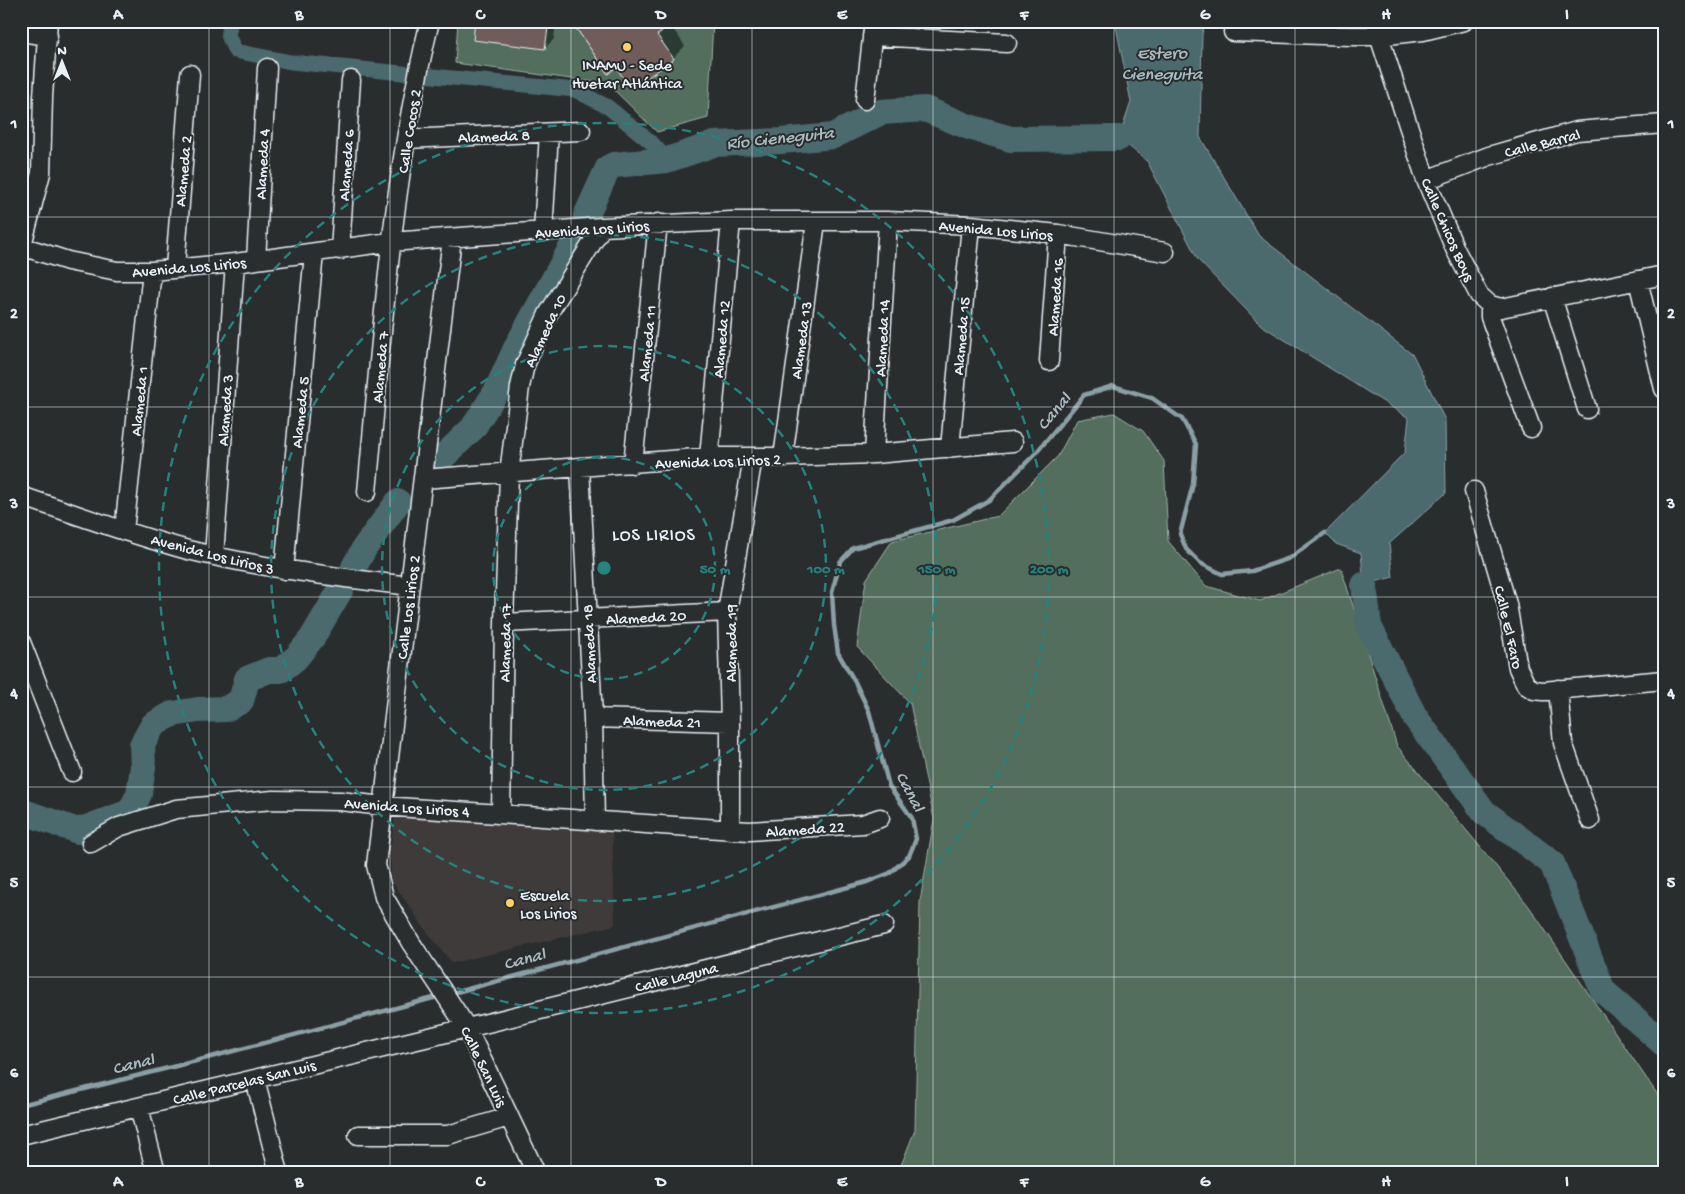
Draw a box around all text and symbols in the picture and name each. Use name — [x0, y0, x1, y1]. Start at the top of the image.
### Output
text: A — [112, 7, 124, 26]
text: B — [294, 7, 304, 26]
text: C — [475, 7, 486, 26]
text: D — [654, 7, 667, 26]
text: E — [837, 7, 848, 26]
text: F — [1019, 7, 1030, 26]
text: G — [1200, 7, 1211, 26]
text: H — [1381, 7, 1391, 26]
text: I — [1565, 7, 1569, 26]
north arrow — [38, 38, 88, 88]
marker: INAMU - Sede Huetar Atlántica — [621, 41, 633, 53]
text: N — [57, 43, 67, 60]
water label: Estero Cieneguita — [1122, 44, 1203, 86]
place label: INAMU - Sede Huetar Atlántica — [572, 58, 683, 95]
street label: Calle Cocos 2 — [395, 88, 428, 175]
text: 1 — [10, 116, 17, 135]
text: 1 — [1667, 116, 1674, 135]
water label: Río Cieneguita — [726, 123, 836, 156]
street label: Calle Barral — [1503, 127, 1583, 164]
street label: Alameda 4 — [253, 128, 276, 200]
street label: Alameda 6 — [337, 128, 361, 202]
street label: Alameda 8 — [458, 128, 531, 149]
street label: Alameda 2 — [173, 135, 198, 208]
street label: Calle Chicos Boys — [1415, 176, 1478, 286]
street label: Avenida Los Lirios — [535, 218, 651, 245]
street label: Avenida Los Lirios — [938, 218, 1055, 247]
street label: Avenida Los Lirios — [132, 255, 248, 284]
street label: Alameda 16 — [1045, 257, 1070, 337]
street label: Alameda 10 — [522, 292, 572, 371]
street label: Alameda 15 — [951, 296, 976, 376]
street label: Alameda 14 — [873, 299, 896, 377]
street label: Alameda 12 — [711, 300, 736, 379]
street label: Alameda 13 — [789, 300, 818, 381]
street label: Alameda 11 — [636, 304, 663, 382]
text: 2 — [10, 306, 18, 325]
text: 2 — [1667, 306, 1675, 325]
street label: Alameda 7 — [370, 330, 395, 404]
street label: Alameda 1 — [128, 366, 155, 437]
street label: Alameda 3 — [216, 374, 239, 447]
street label: Alameda 5 — [289, 376, 316, 449]
water label: Canal — [1033, 389, 1077, 436]
street label: Avenida Los Lirios 2 — [655, 452, 782, 475]
text: 3 — [9, 496, 18, 515]
text: 3 — [1666, 496, 1675, 515]
district label: LOS LIRIOS — [612, 526, 696, 547]
street label: Avenida Los Lirios 3 — [148, 532, 276, 581]
street label: Calle Los Lirios 2 — [395, 554, 426, 661]
centre of rings — [595, 559, 613, 577]
text: 50 m — [700, 561, 731, 579]
text: 100 m — [806, 561, 845, 579]
text: 150 m — [918, 561, 956, 579]
text: 200 m — [1030, 561, 1069, 579]
street label: Calle El Faro — [1488, 584, 1525, 671]
street label: Alameda 17 — [497, 603, 518, 682]
street label: Alameda 18 — [580, 604, 603, 684]
street label: Alameda 19 — [724, 604, 743, 682]
street label: Alameda 20 — [606, 608, 687, 631]
text: 4 — [9, 686, 18, 705]
text: 4 — [1666, 686, 1675, 705]
street label: Alameda 21 — [623, 713, 701, 734]
water label: Canal — [890, 769, 928, 817]
street label: Avenida Los Lirios 4 — [343, 796, 471, 823]
street label: Alameda 22 — [765, 819, 846, 844]
text: 5 — [10, 875, 19, 894]
text: 5 — [1667, 875, 1676, 894]
place label: Escuela Los Lirios — [520, 888, 578, 925]
marker: Escuela Los Lirios — [504, 897, 516, 909]
water label: Canal — [502, 945, 549, 976]
street label: Calle Laguna — [634, 960, 721, 999]
street label: Calle San Luis — [454, 1024, 510, 1112]
water label: Canal — [111, 1050, 158, 1081]
street label: Calle Parcelas San Luis — [172, 1057, 319, 1111]
text: 6 — [10, 1065, 19, 1084]
text: 6 — [1667, 1065, 1676, 1084]
text: A — [112, 1174, 124, 1193]
text: B — [294, 1174, 304, 1193]
text: C — [475, 1174, 486, 1193]
text: D — [654, 1174, 667, 1193]
text: E — [837, 1174, 848, 1193]
text: F — [1019, 1174, 1030, 1193]
text: G — [1200, 1174, 1211, 1193]
text: H — [1381, 1174, 1391, 1193]
text: I — [1565, 1174, 1569, 1193]

